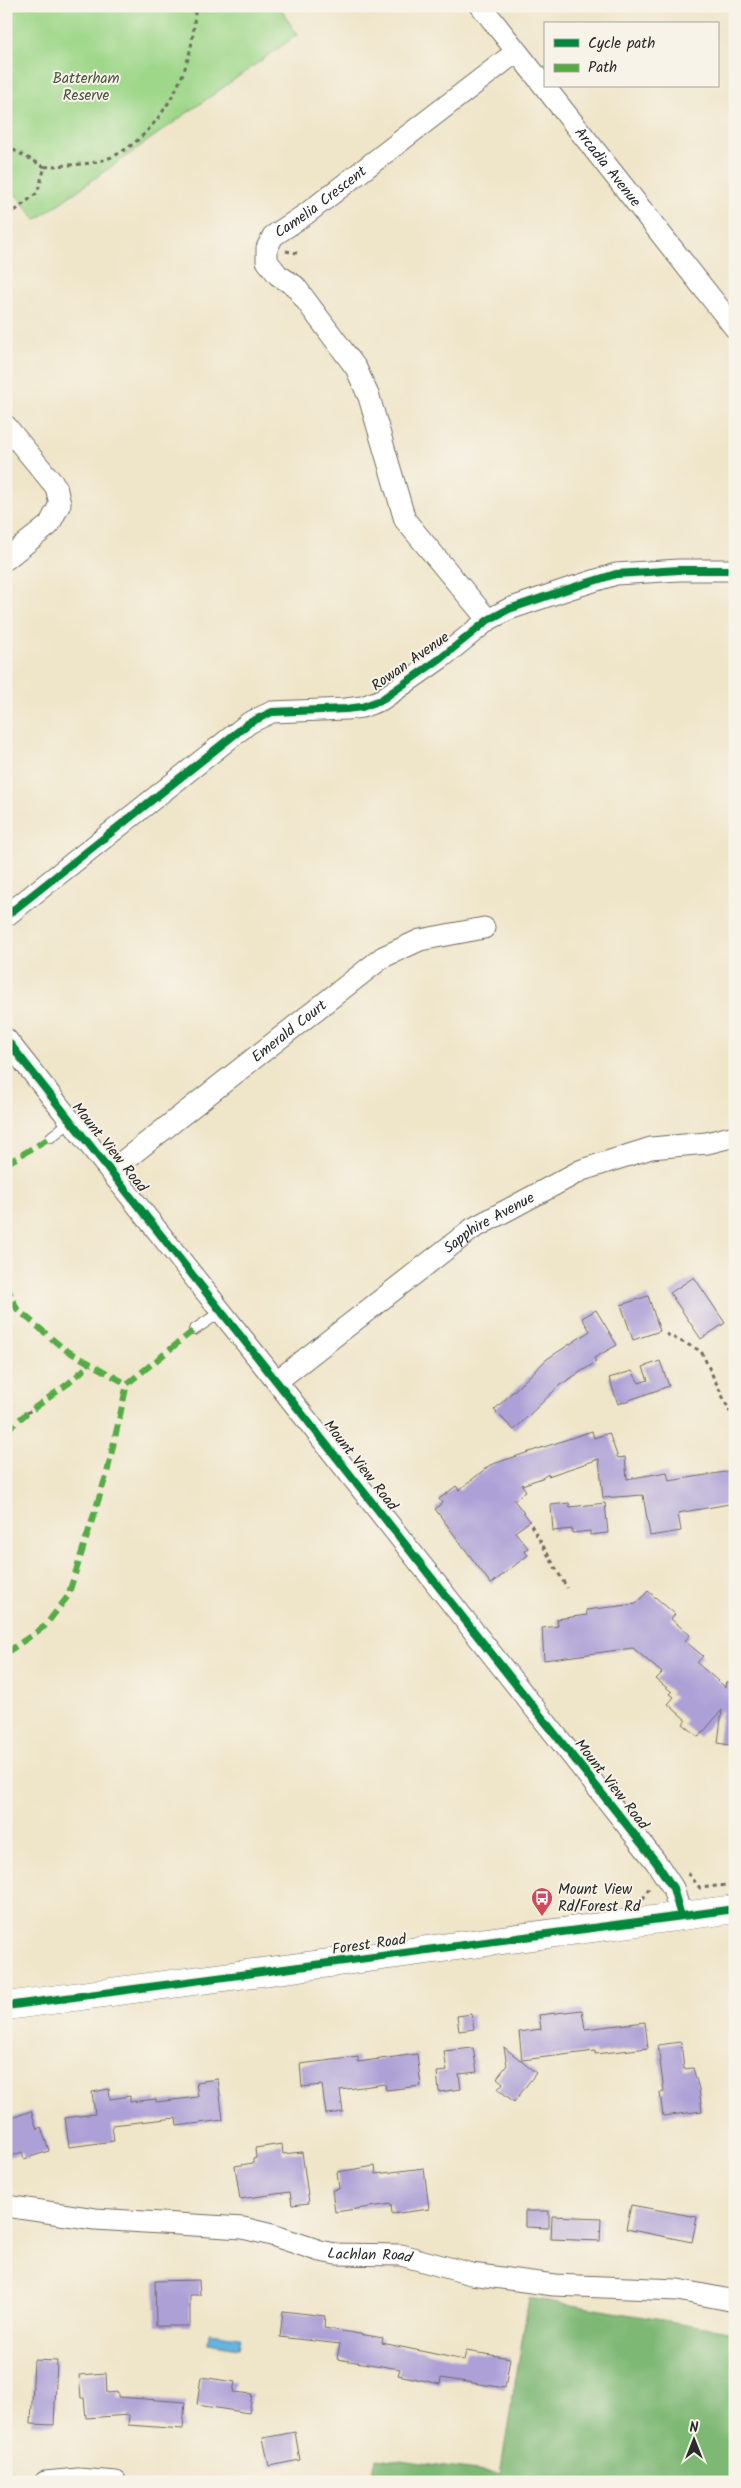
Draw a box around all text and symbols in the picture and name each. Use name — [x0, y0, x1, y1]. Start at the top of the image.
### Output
legend — [544, 22, 718, 88]
text: Cycle path — [588, 32, 655, 56]
text: Path — [588, 56, 617, 80]
park label: Batterham Reserve — [53, 67, 120, 108]
street label: Arcadia Avenue — [568, 122, 647, 213]
street label: Camelia Crescent — [270, 160, 372, 245]
street label: Rowan Avenue — [366, 626, 455, 698]
street label: Emerald Court — [247, 994, 333, 1069]
street label: Mount View Road — [65, 1097, 154, 1198]
street label: Sapphire Avenue — [439, 1186, 539, 1260]
street label: Mount View Road — [317, 1415, 404, 1517]
street label: Mount View Road — [568, 1734, 655, 1836]
place label: Mount View Rd/Forest Rd — [558, 1878, 641, 1919]
bus stop icon: Mount View Rd/Forest Rd — [530, 1886, 554, 1917]
street label: Forest Road — [331, 1928, 408, 1962]
street label: Lachlan Road — [325, 2242, 415, 2271]
north arrow — [668, 2416, 718, 2466]
text: N — [690, 2417, 699, 2439]

